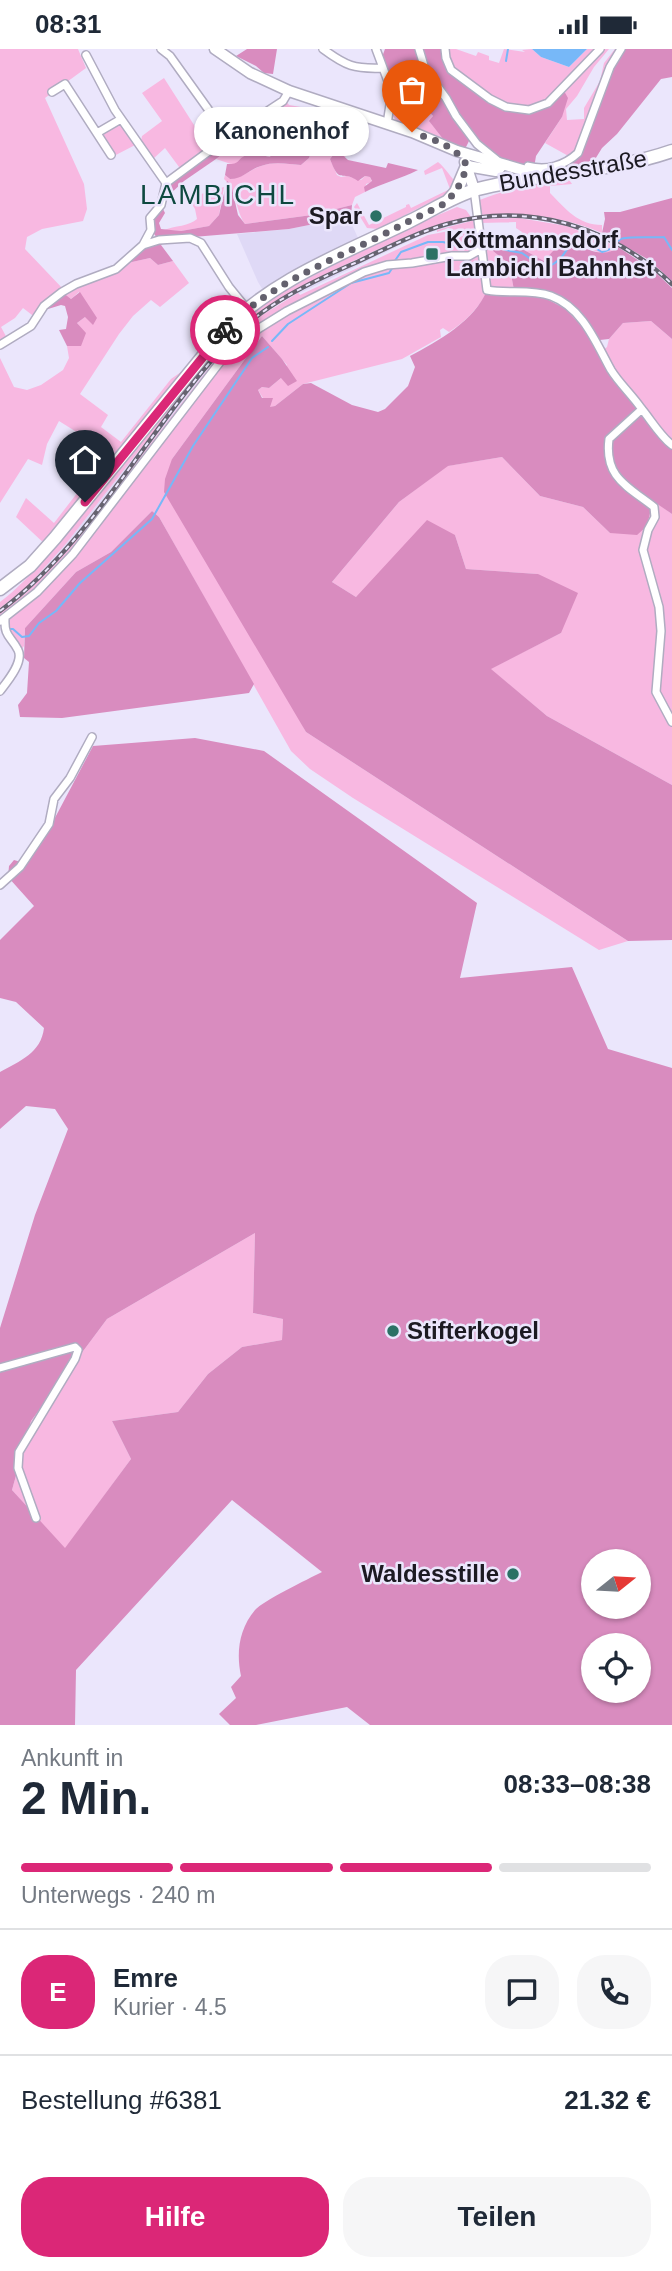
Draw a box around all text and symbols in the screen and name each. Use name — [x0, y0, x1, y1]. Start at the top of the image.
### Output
text: 08:31 — [35, 9, 102, 39]
pin — [382, 60, 442, 132]
icon: bag — [393, 71, 431, 109]
callout: Kanonenhof — [195, 107, 370, 157]
text: Kanonenhof — [214, 118, 349, 144]
street label: Bundesstraße — [497, 144, 649, 197]
district label: LAMBICHL — [140, 179, 296, 210]
place label: Spar — [309, 202, 362, 229]
marker: Spar — [368, 208, 384, 224]
place label: Köttmannsdorf Lambichl Bahnhst — [446, 226, 654, 281]
marker: Köttmannsdorf Lambichl Bahnhst — [424, 246, 440, 262]
courier — [190, 295, 260, 365]
icon: bike — [206, 311, 244, 349]
pin — [55, 430, 115, 502]
icon: home — [66, 441, 104, 479]
place label: Stifterkogel — [407, 1317, 539, 1344]
marker: Stifterkogel — [385, 1323, 401, 1339]
north arrow — [581, 1549, 651, 1619]
map controls — [581, 1549, 651, 1703]
place label: Waldesstille — [361, 1560, 499, 1587]
marker: Waldesstille — [505, 1566, 521, 1582]
button: locate — [581, 1633, 651, 1703]
text: Ankunft in — [21, 1745, 123, 1771]
text: 08:33–08:38 — [504, 1769, 651, 1799]
text: 2 Min. — [21, 1772, 151, 1824]
text: Unterwegs · 240 m — [21, 1882, 215, 1908]
button: chat — [485, 1955, 559, 2029]
button: phone — [577, 1955, 651, 2029]
text: Emre — [113, 1963, 178, 1993]
text: E — [49, 1977, 67, 2007]
text: Kurier · 4.5 — [113, 1994, 227, 2020]
text: Bestellung #6381 — [21, 2085, 222, 2115]
text: 21.32 € — [564, 2085, 651, 2115]
button: Hilfe — [21, 2177, 329, 2257]
button: Teilen — [343, 2177, 651, 2257]

